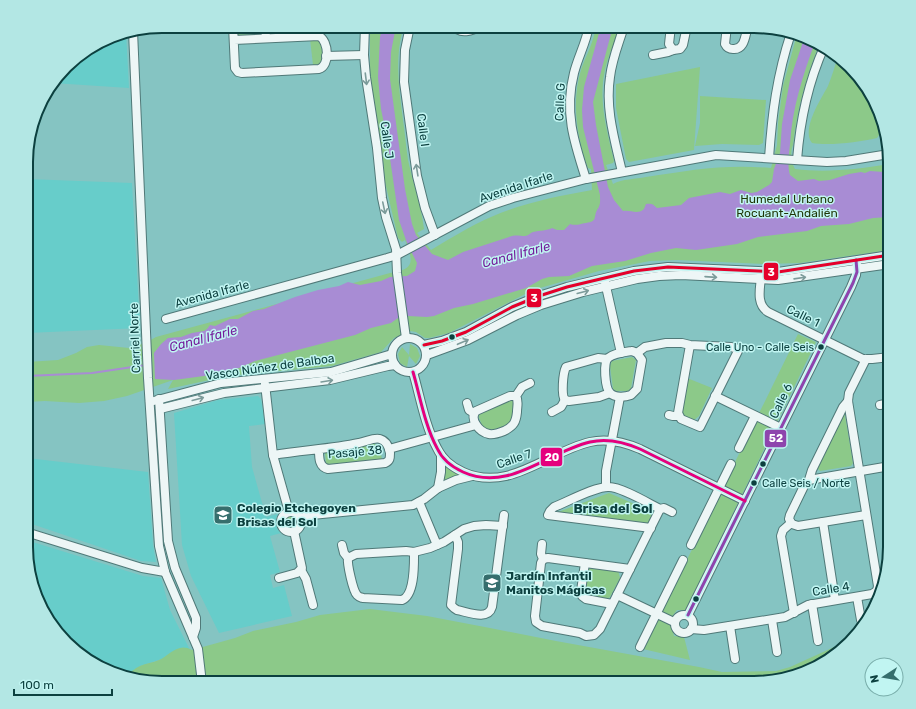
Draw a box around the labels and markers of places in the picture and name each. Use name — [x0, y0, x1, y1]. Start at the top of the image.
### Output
unlabelled marker — [447, 332, 457, 342]
place label: Calle Uno - Calle Seis — [706, 341, 814, 354]
marker: Calle Uno - Calle Seis — [816, 342, 826, 352]
unlabelled marker — [758, 459, 768, 469]
place label: Calle Seis / Norte — [762, 477, 850, 490]
marker: Calle Seis / Norte — [749, 478, 759, 488]
place label: Colegio Etchegoyen Brisas del Sol — [237, 501, 356, 529]
school or university icon: Colegio Etchegoyen Brisas del Sol — [212, 504, 234, 526]
place label: Jardín Infantil Manitos Mágicas — [506, 569, 606, 597]
school or university icon: Jardín Infantil Manitos Mágicas — [481, 572, 503, 594]
unlabelled marker — [691, 594, 701, 604]

